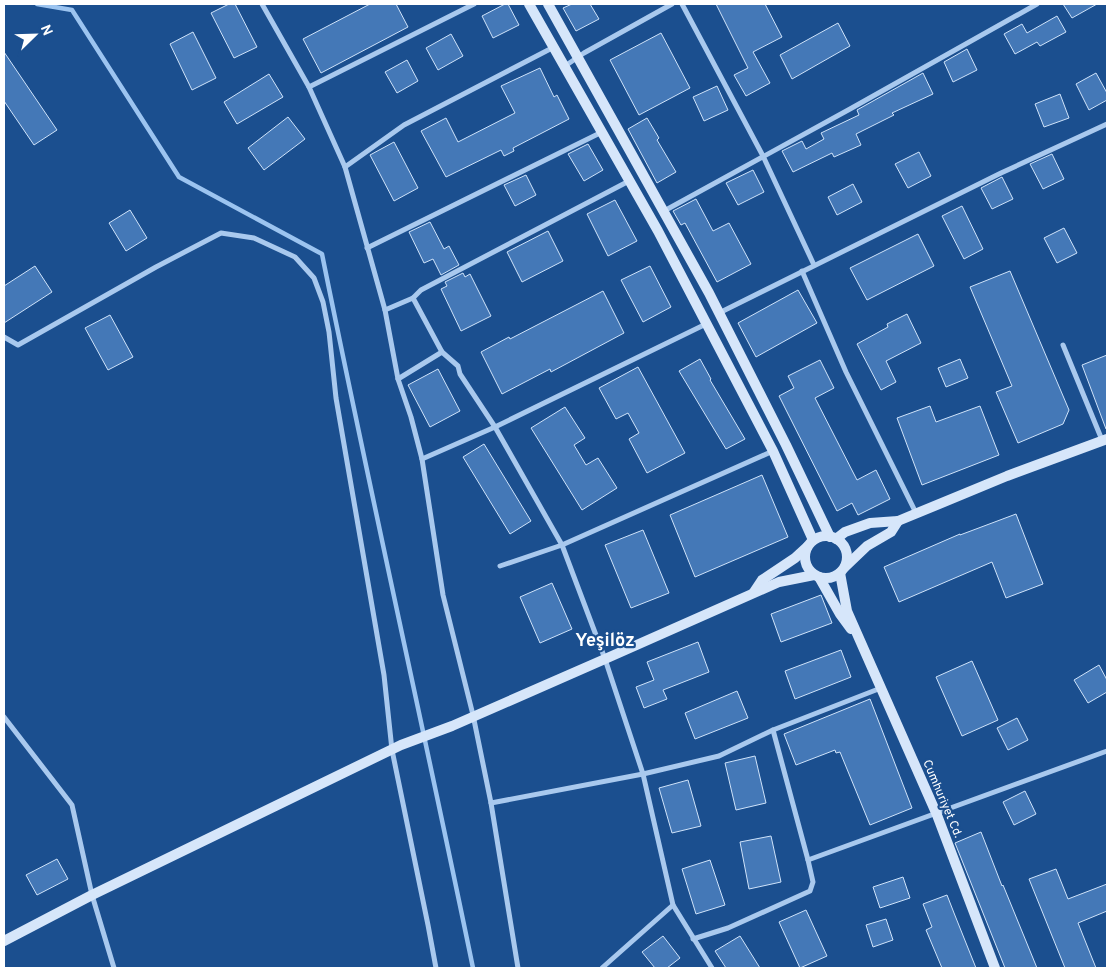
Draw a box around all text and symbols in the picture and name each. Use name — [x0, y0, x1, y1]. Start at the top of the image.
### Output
north arrow — [10, 10, 60, 60]
text: N — [36, 23, 55, 38]
district label: Yeşilöz — [575, 630, 635, 653]
street label: Cumhuriyet Cd. — [918, 758, 966, 841]

